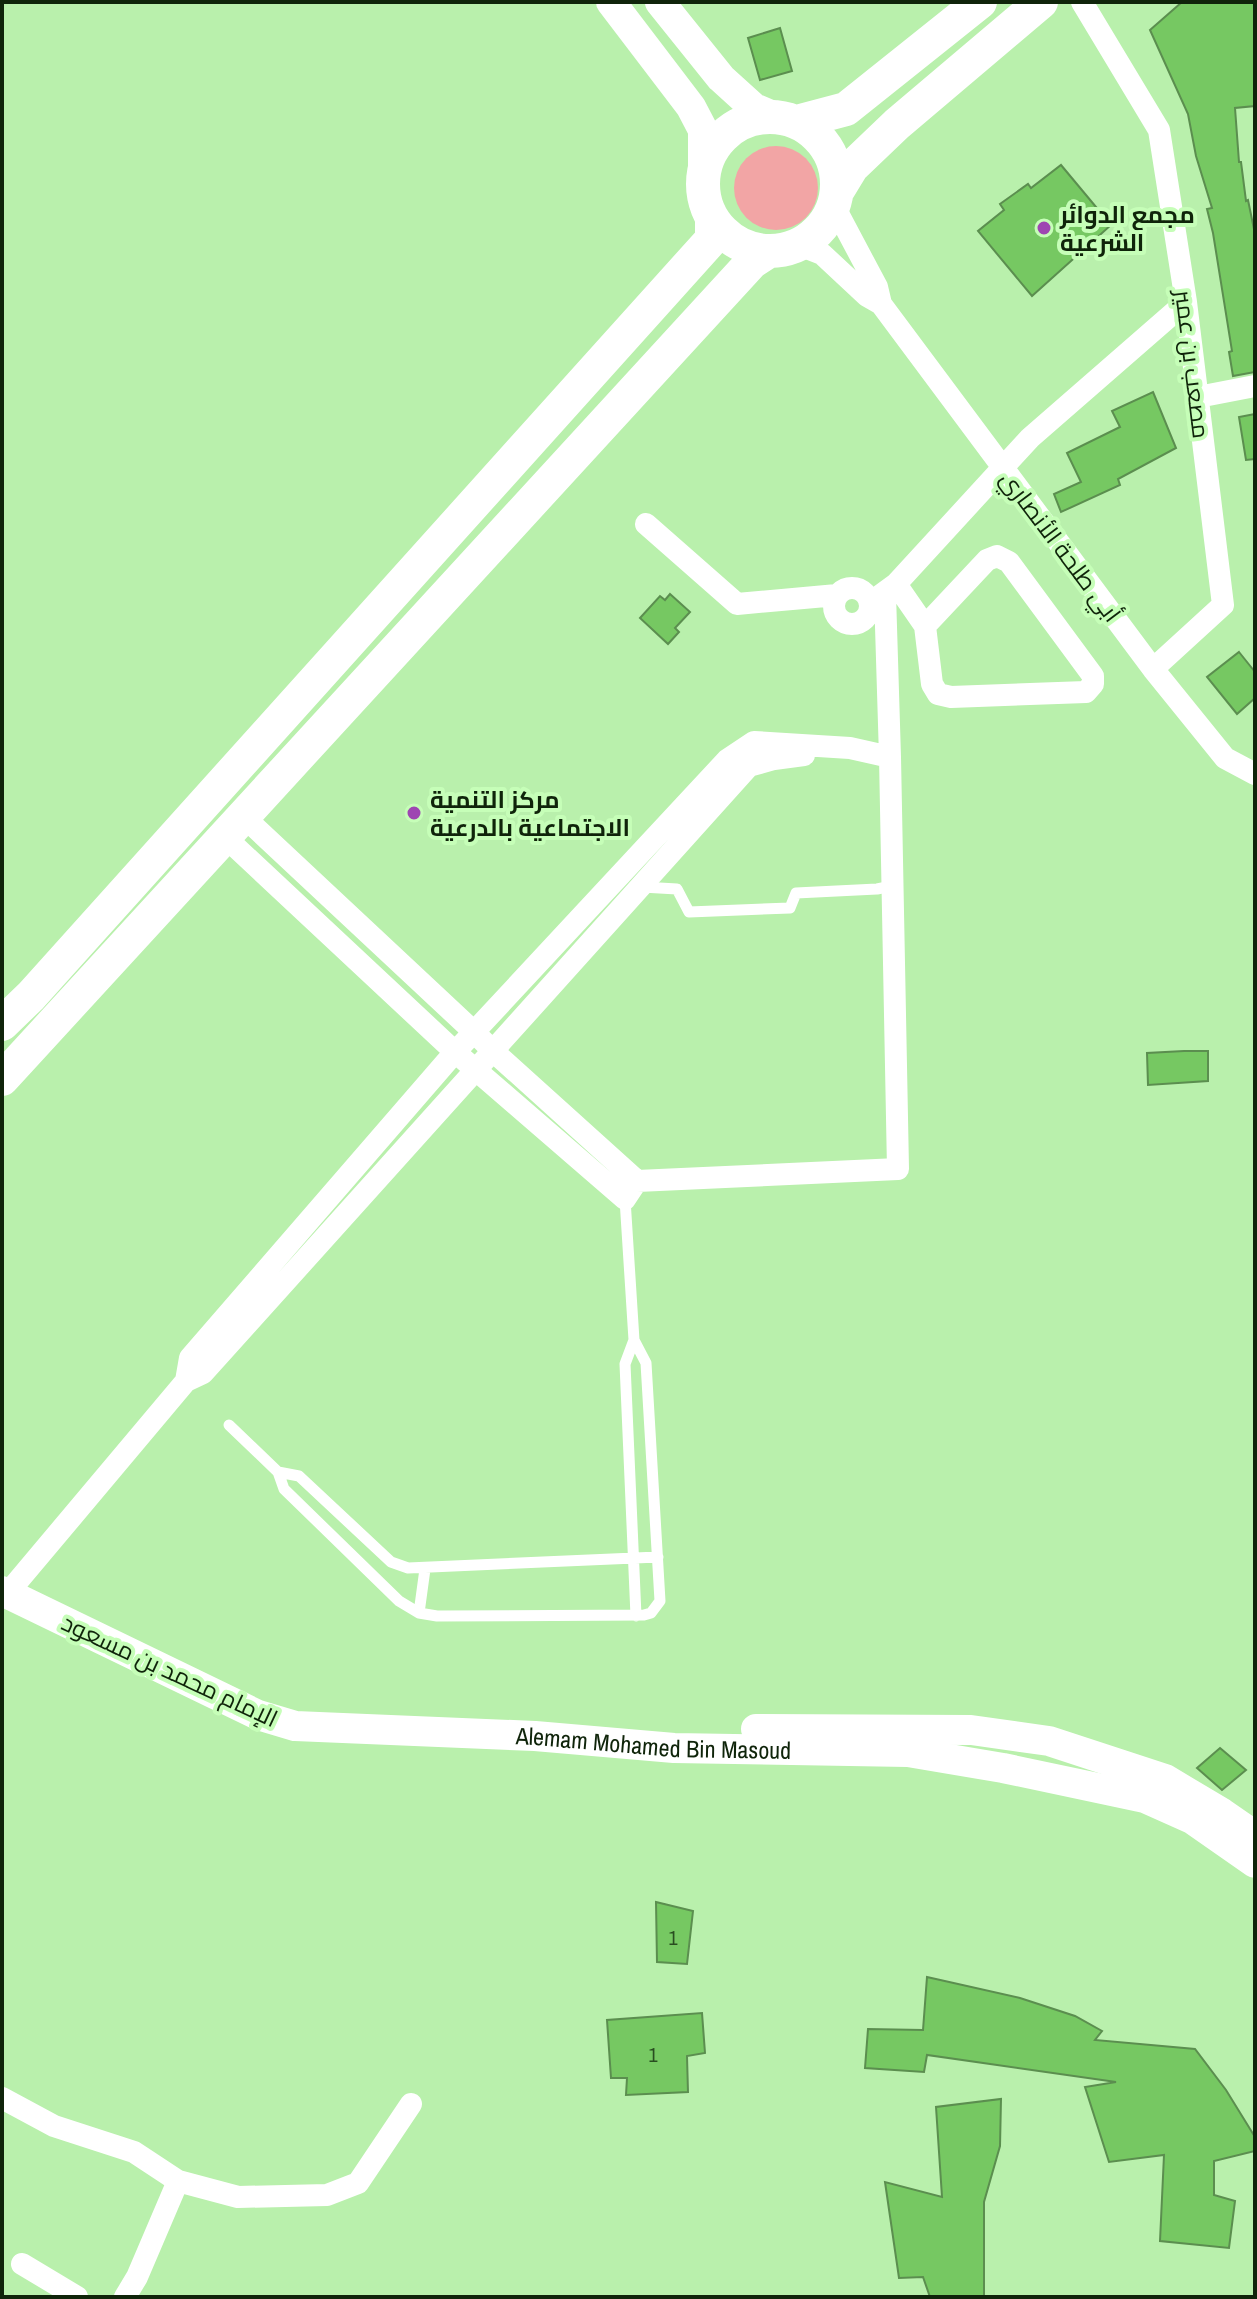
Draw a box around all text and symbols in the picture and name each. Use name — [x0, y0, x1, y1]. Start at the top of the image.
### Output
place label: مجمع الدوائر الشرعية — [1059, 198, 1195, 258]
marker: مجمع الدوائر الشرعية — [1035, 219, 1053, 237]
street label: مصعب بن عمير — [1168, 286, 1218, 440]
street label: أبي طلحة الأنصاري — [990, 464, 1129, 631]
place label: مركز التنمية الاجتماعية بالدرعية — [430, 783, 630, 843]
marker: مركز التنمية الاجتماعية بالدرعية — [405, 804, 423, 822]
street label: الإمام محمد بن مسعود — [56, 1606, 283, 1735]
street label: Alemam Mohamed Bin Masoud — [514, 1719, 791, 1766]
house number: 1 — [668, 1924, 678, 1951]
house number: 1 — [648, 2041, 658, 2068]

